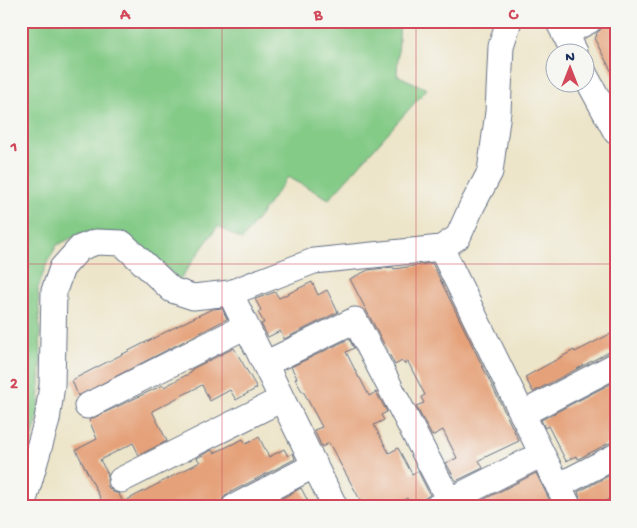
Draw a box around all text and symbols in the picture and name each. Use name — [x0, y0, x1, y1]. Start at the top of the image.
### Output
text: A — [119, 7, 131, 26]
text: B — [313, 7, 323, 26]
text: C — [508, 7, 519, 26]
north arrow — [544, 42, 594, 92]
text: N — [565, 49, 575, 66]
text: 1 — [10, 139, 17, 158]
text: 2 — [10, 376, 18, 395]

